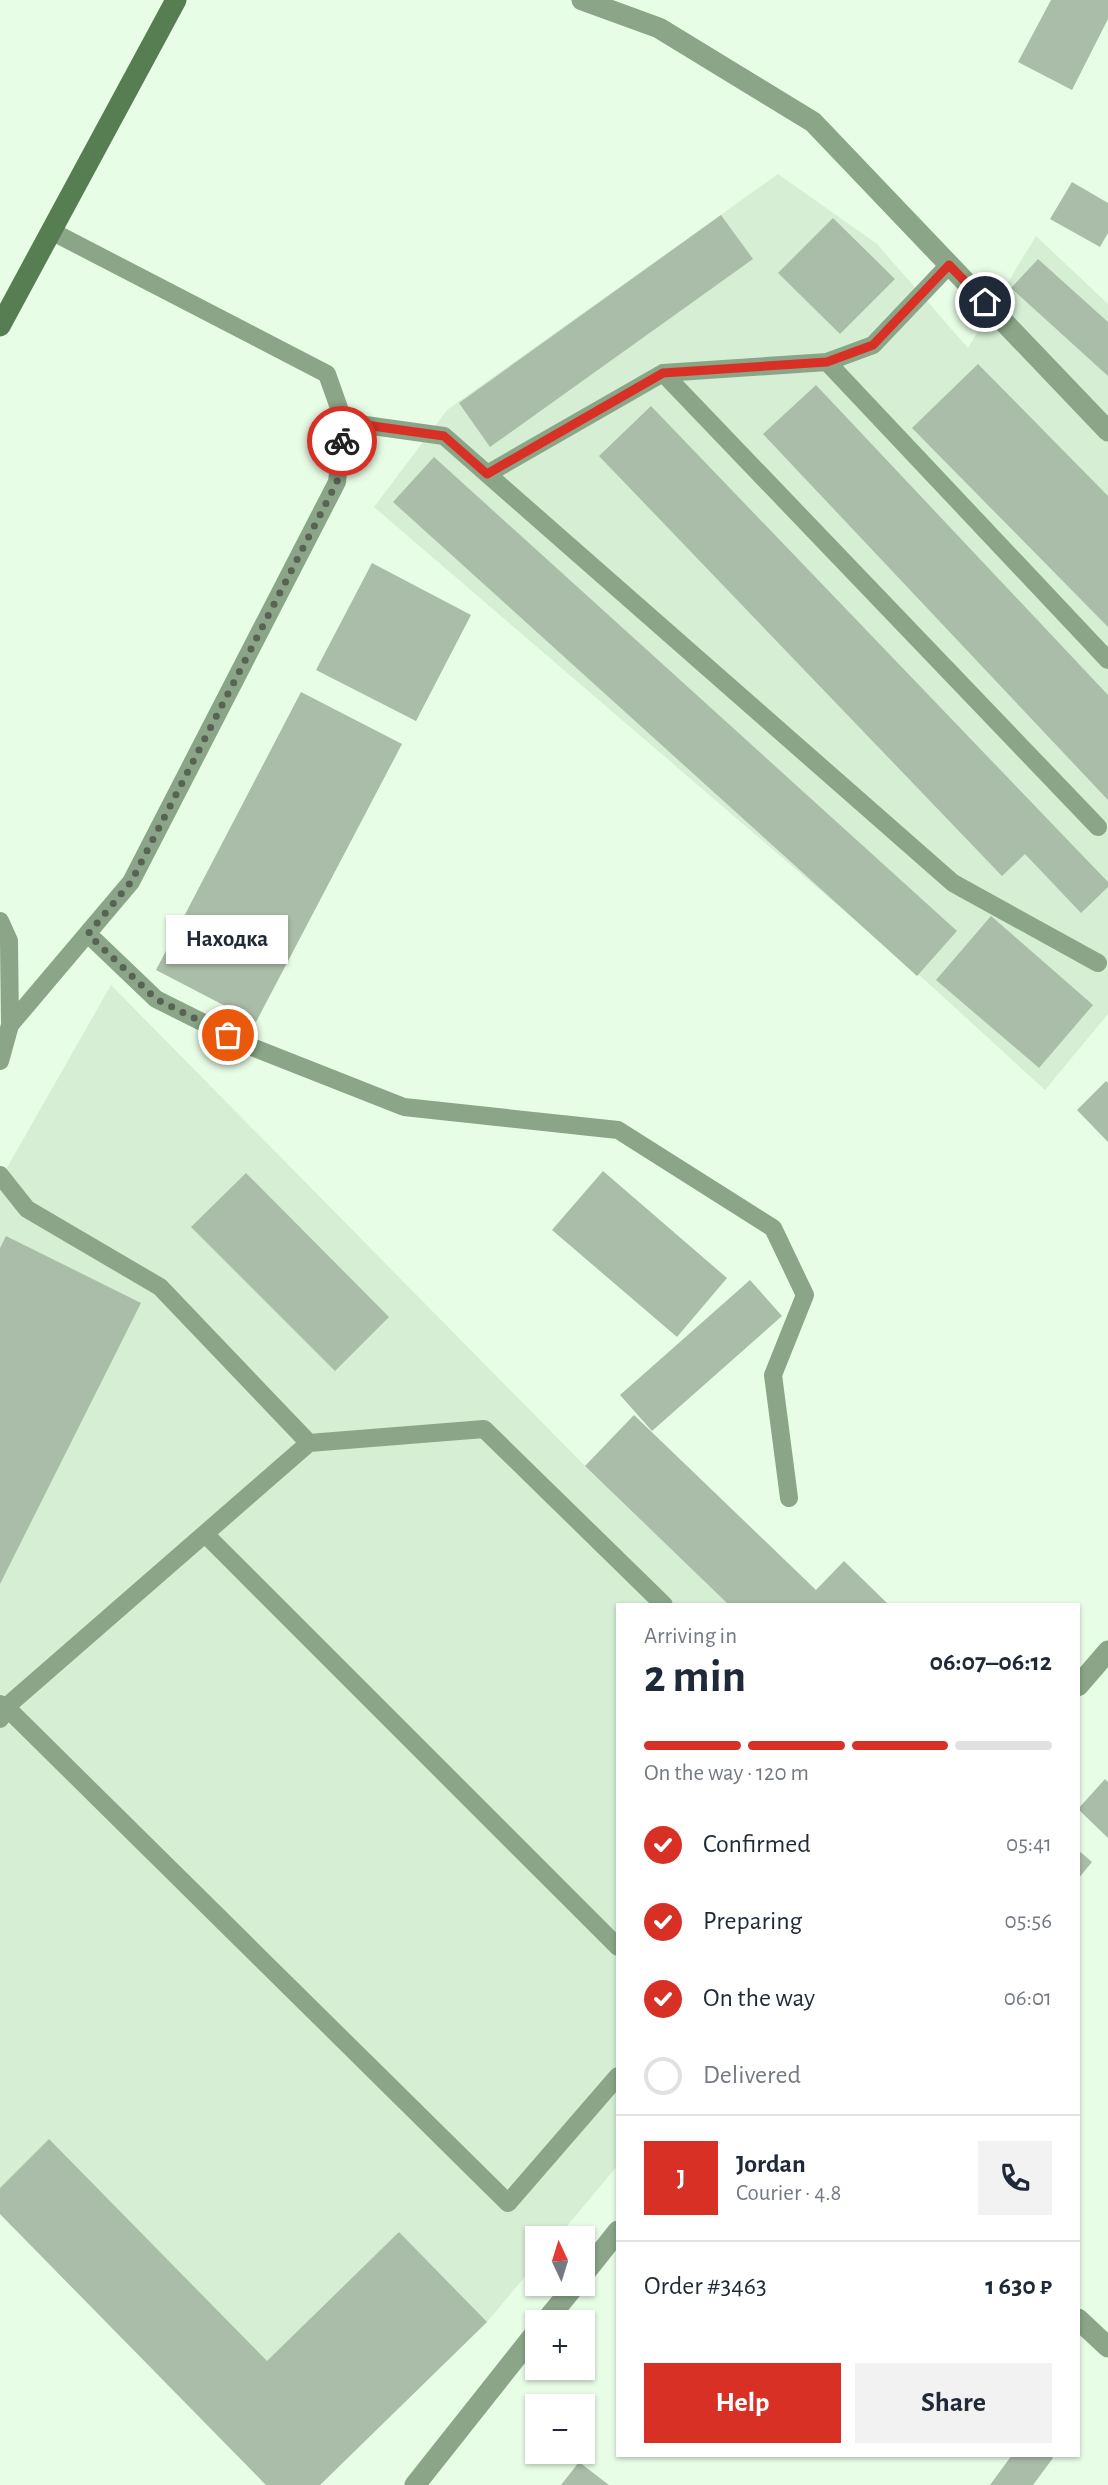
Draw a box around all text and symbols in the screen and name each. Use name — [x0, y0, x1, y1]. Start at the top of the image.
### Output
pin — [955, 272, 1015, 332]
icon: home — [966, 283, 1004, 321]
courier — [307, 406, 377, 476]
icon: bike — [323, 422, 361, 460]
callout: Находка — [167, 916, 289, 965]
text: Находка — [186, 928, 268, 951]
pin — [198, 1005, 258, 1065]
icon: bag — [209, 1016, 247, 1054]
text: Arriving in — [644, 1625, 737, 1648]
text: 06:07–06:12 — [930, 1649, 1052, 1675]
text: 2 min — [644, 1654, 746, 1700]
text: On the way · 120 m — [644, 1762, 809, 1785]
icon: check — [644, 1826, 682, 1864]
text: Confirmed — [703, 1831, 811, 1857]
text: 05:41 — [1006, 1833, 1052, 1856]
icon: check — [644, 1903, 682, 1941]
text: Preparing — [703, 1908, 802, 1934]
text: 05:56 — [1005, 1910, 1052, 1933]
icon: check — [644, 1980, 682, 2018]
text: On the way — [703, 1985, 815, 2011]
text: 06:01 — [1004, 1987, 1052, 2010]
text: Delivered — [703, 2062, 801, 2088]
button: phone — [978, 2141, 1052, 2215]
text: Jordan — [736, 2151, 806, 2177]
text: J — [677, 2165, 685, 2191]
text: Courier · 4.8 — [736, 2182, 841, 2205]
north arrow — [525, 2226, 595, 2296]
map controls — [525, 2226, 595, 2464]
text: Order #3463 — [644, 2273, 767, 2299]
text: 1 630 ₽ — [985, 2273, 1052, 2299]
button: + — [525, 2310, 595, 2380]
button: Help — [644, 2363, 841, 2443]
button: Share — [855, 2363, 1052, 2443]
button: − — [525, 2394, 595, 2464]

